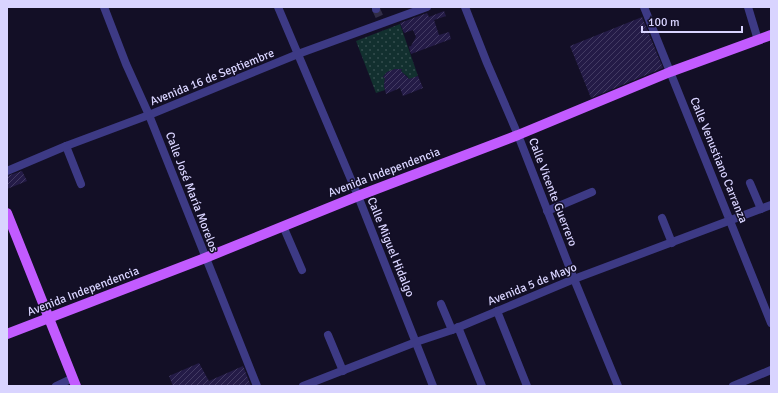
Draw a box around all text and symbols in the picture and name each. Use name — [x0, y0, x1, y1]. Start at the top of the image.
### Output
scale bar — [642, 8, 742, 34]
text: 100 m — [648, 15, 680, 30]
street label: Avenida 16 de Septiembre — [148, 46, 276, 109]
street label: Calle Venustiano Carranza — [686, 95, 751, 225]
street label: Calle José María Morelos — [162, 130, 221, 254]
street label: Calle Vicente Guerrero — [525, 136, 580, 249]
street label: Avenida Independencia — [326, 144, 442, 201]
street label: Calle Miguel Hidalgo — [364, 195, 417, 299]
street label: Avenida 5 de Mayo — [485, 260, 579, 309]
street label: Avenida Independencia — [25, 263, 141, 320]

